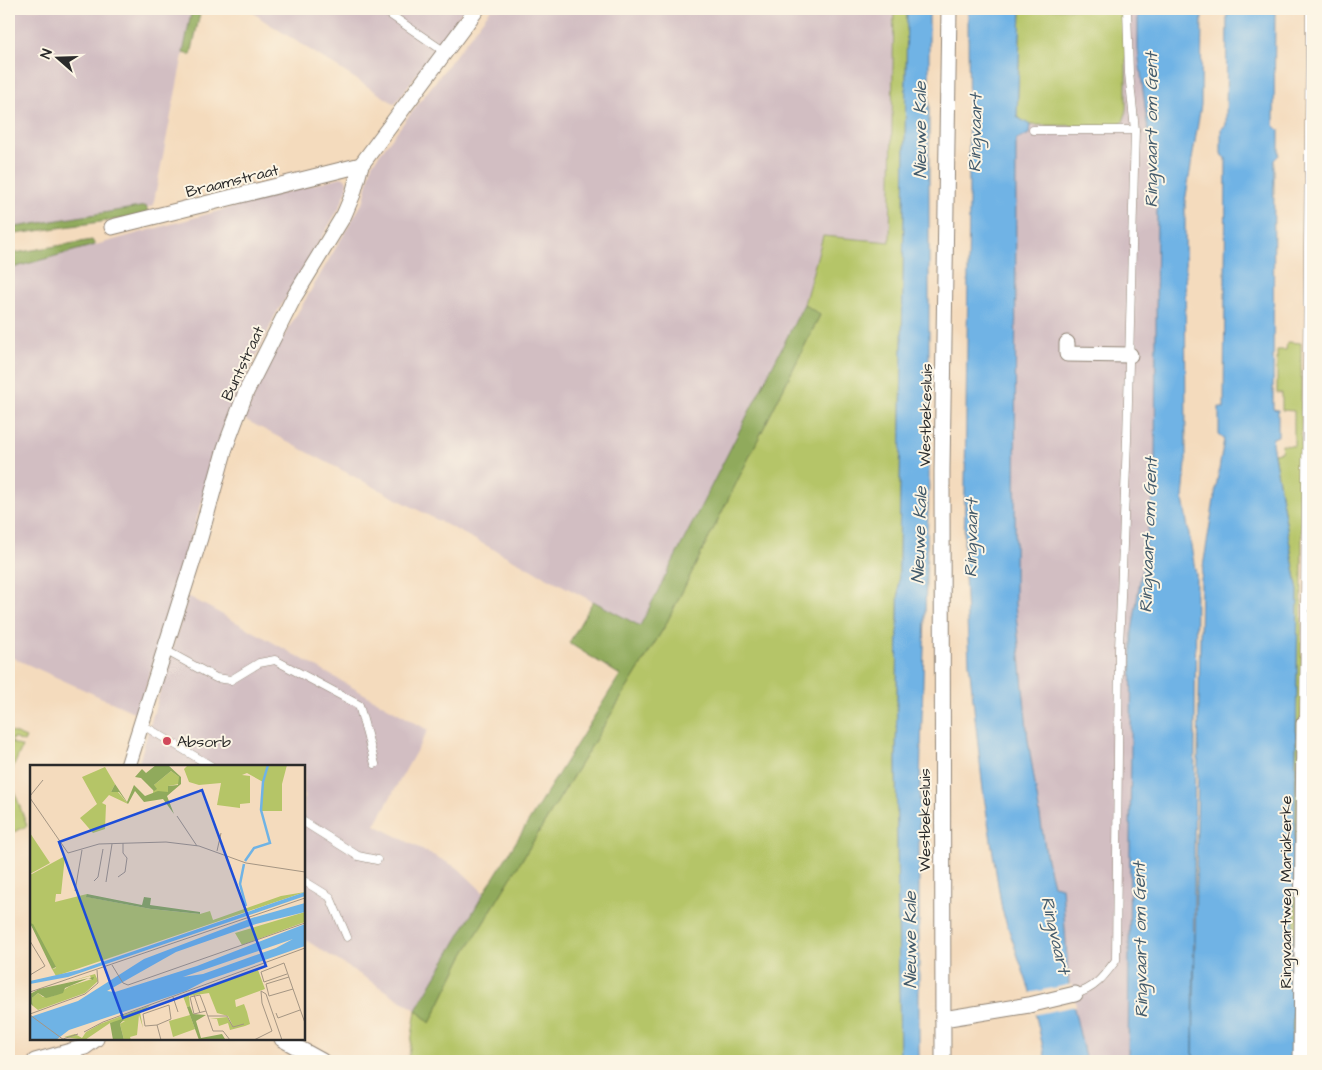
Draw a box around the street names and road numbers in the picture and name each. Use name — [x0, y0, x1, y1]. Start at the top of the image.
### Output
street label: Braamstraat — [183, 159, 282, 203]
street label: Buntstraat — [216, 322, 270, 404]
street label: Westbekesluis — [914, 363, 938, 467]
street label: Westbekesluis — [914, 768, 936, 872]
street label: Ringvaartweg Mariakerke — [1275, 795, 1298, 988]

